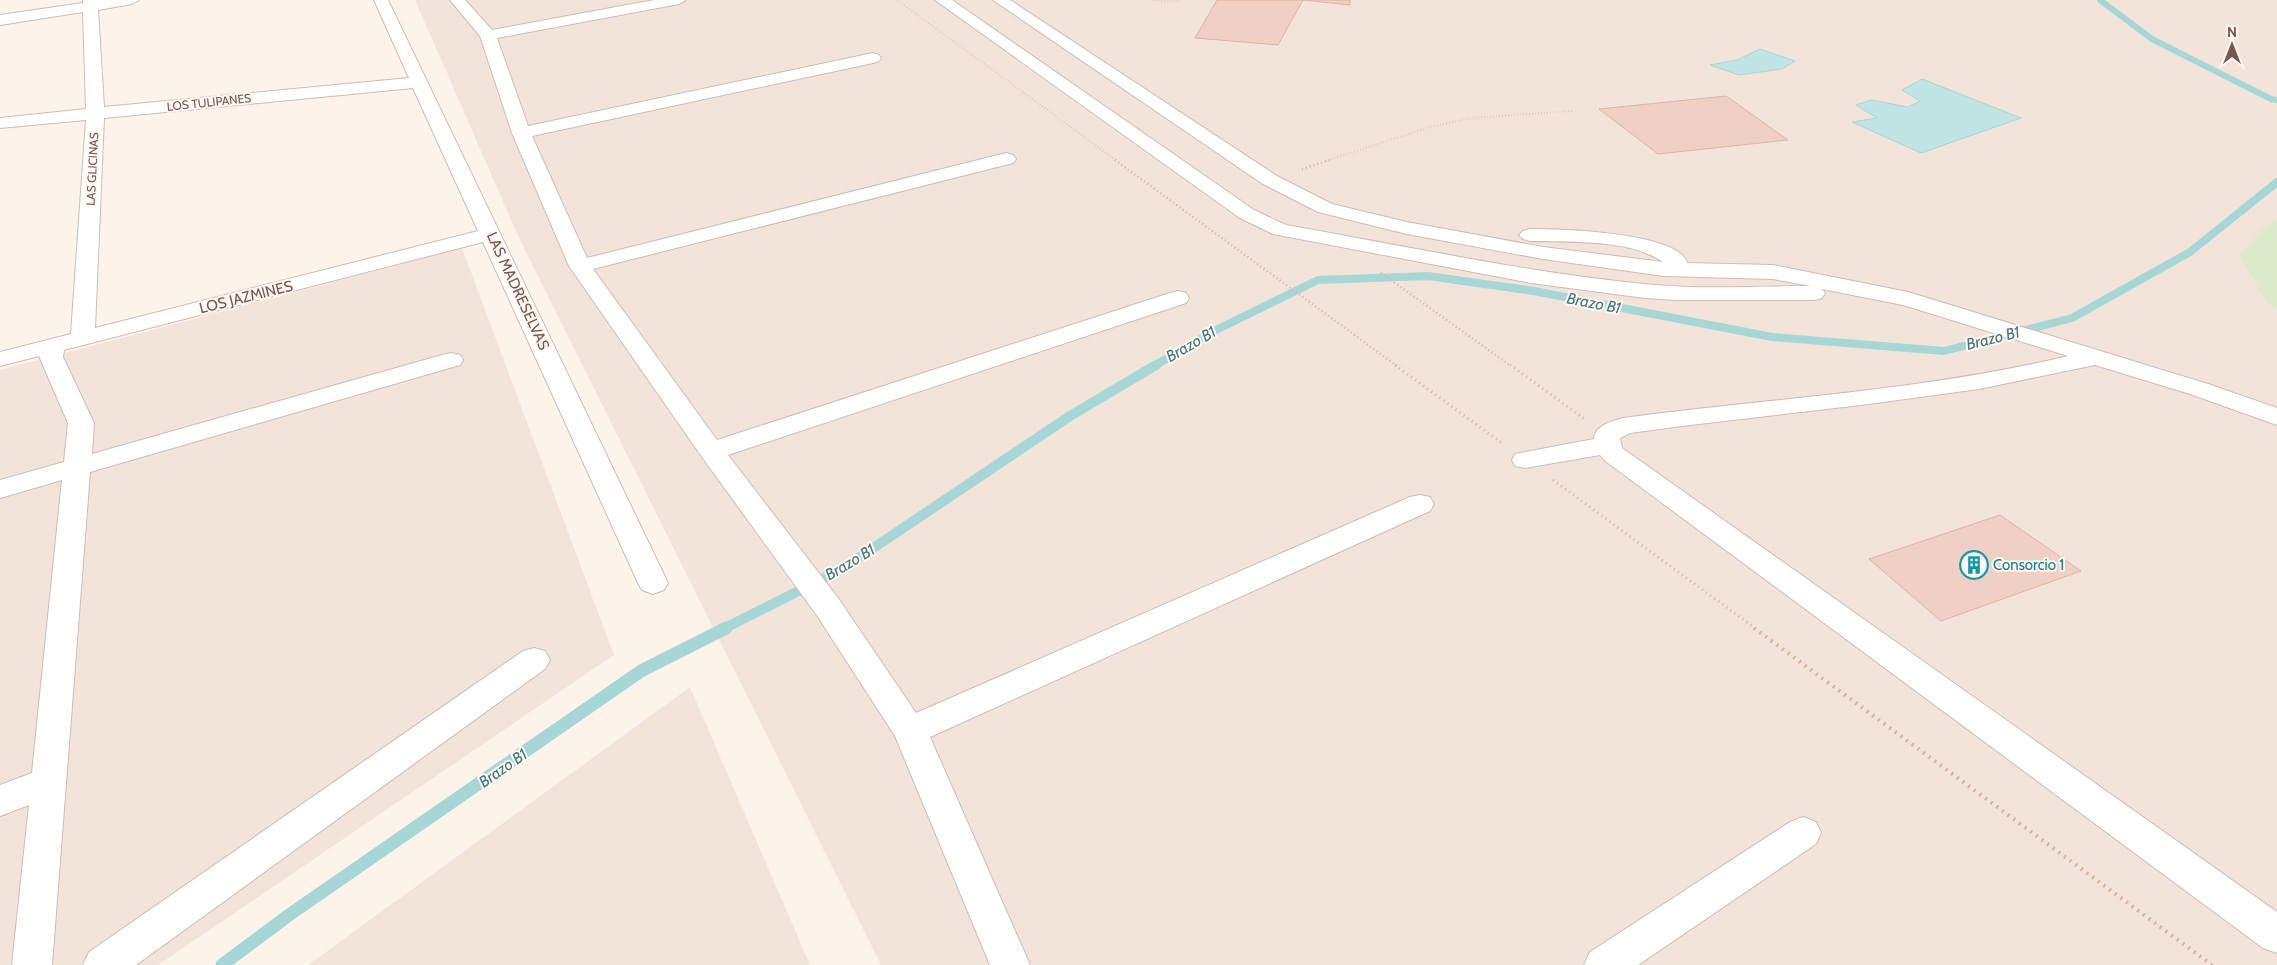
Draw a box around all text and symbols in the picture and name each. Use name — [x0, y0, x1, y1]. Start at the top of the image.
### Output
north arrow — [2207, 20, 2257, 70]
text: N — [2227, 23, 2237, 41]
street label: LOS TULIPANES — [166, 90, 252, 114]
street label: LAS GLICINAS — [83, 132, 101, 206]
street label: LAS MADRESELVAS — [483, 229, 553, 353]
street label: LOS JAZMINES — [197, 277, 295, 317]
water label: Brazo B1 — [1565, 288, 1623, 318]
water label: Brazo B1 — [1163, 322, 1219, 366]
water label: Brazo B1 — [1964, 322, 2022, 354]
water label: Brazo B1 — [822, 540, 878, 584]
building icon: Consorcio 1 — [1959, 550, 1989, 580]
place label: Consorcio 1 — [1993, 556, 2064, 574]
water label: Brazo B1 — [475, 745, 531, 791]

